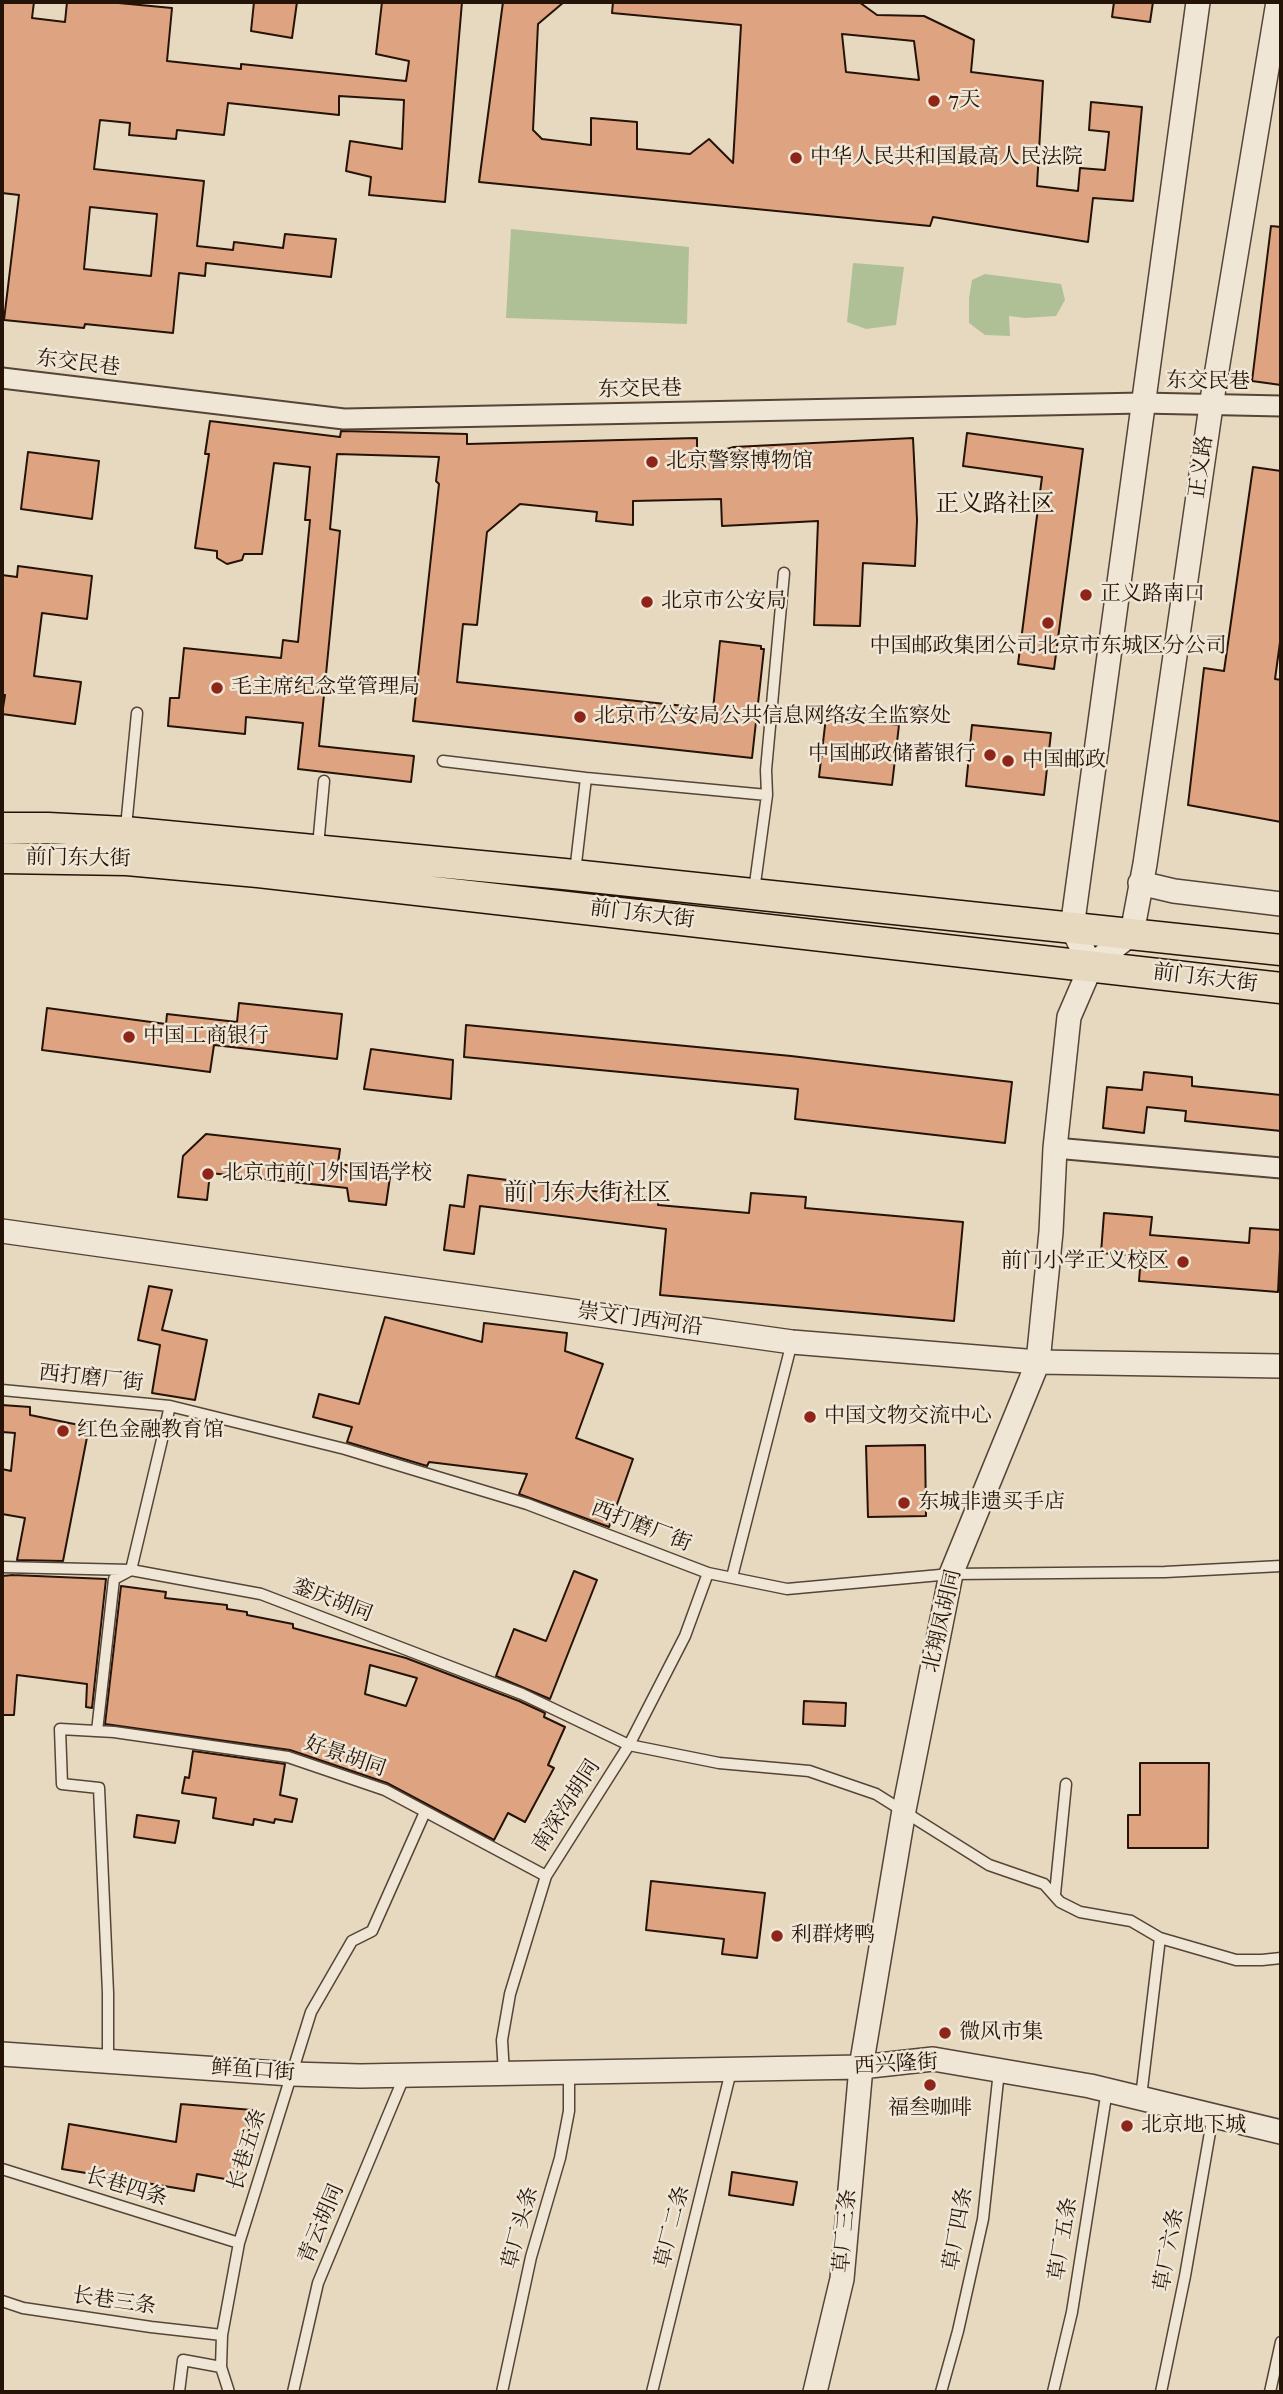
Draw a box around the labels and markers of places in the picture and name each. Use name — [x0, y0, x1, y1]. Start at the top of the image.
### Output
place label: 7天 — [948, 88, 980, 114]
marker: 7天 — [926, 93, 942, 109]
place label: 中华人民共和国最高人民法院 — [810, 145, 1083, 171]
marker: 中华人民共和国最高人民法院 — [788, 150, 804, 166]
place label: 北京警察博物馆 — [666, 449, 813, 475]
marker: 北京警察博物馆 — [644, 454, 660, 470]
place label: 正义路南口 — [1100, 582, 1205, 608]
marker: 正义路南口 — [1078, 587, 1094, 603]
place label: 北京市公安局 — [661, 589, 787, 615]
marker: 北京市公安局 — [639, 594, 655, 610]
marker: 中国邮政集团公司北京市东城区分公司 — [1040, 615, 1056, 631]
place label: 中国邮政集团公司北京市东城区分公司 — [870, 634, 1226, 660]
place label: 毛主席纪念堂管理局 — [231, 675, 420, 701]
marker: 毛主席纪念堂管理局 — [209, 680, 225, 696]
place label: 北京市公安局公共信息网络安全监察处 — [594, 704, 951, 730]
marker: 北京市公安局公共信息网络安全监察处 — [572, 709, 588, 725]
place label: 中国邮政储蓄银行 — [808, 742, 976, 768]
marker: 中国邮政储蓄银行 — [982, 747, 998, 763]
place label: 中国邮政 — [1022, 748, 1106, 774]
marker: 中国邮政 — [1000, 753, 1016, 769]
place label: 中国工商银行 — [143, 1024, 269, 1050]
marker: 中国工商银行 — [121, 1029, 137, 1045]
place label: 北京市前门外国语学校 — [222, 1161, 432, 1187]
marker: 北京市前门外国语学校 — [200, 1166, 216, 1182]
place label: 前门小学正义校区 — [1001, 1249, 1169, 1275]
marker: 前门小学正义校区 — [1175, 1254, 1191, 1270]
place label: 中国文物交流中心 — [824, 1404, 992, 1430]
marker: 中国文物交流中心 — [802, 1409, 818, 1425]
place label: 红色金融教育馆 — [77, 1418, 224, 1444]
marker: 红色金融教育馆 — [55, 1423, 71, 1439]
place label: 东城非遗买手店 — [918, 1490, 1065, 1516]
marker: 东城非遗买手店 — [896, 1495, 912, 1511]
place label: 利群烤鸭 — [791, 1923, 875, 1949]
marker: 利群烤鸭 — [769, 1928, 785, 1944]
place label: 微风市集 — [959, 2020, 1043, 2046]
marker: 微风市集 — [937, 2025, 953, 2041]
marker: 福叁咖啡 — [922, 2077, 938, 2093]
place label: 福叁咖啡 — [888, 2096, 972, 2122]
place label: 北京地下城 — [1141, 2113, 1246, 2139]
marker: 北京地下城 — [1119, 2118, 1135, 2134]

